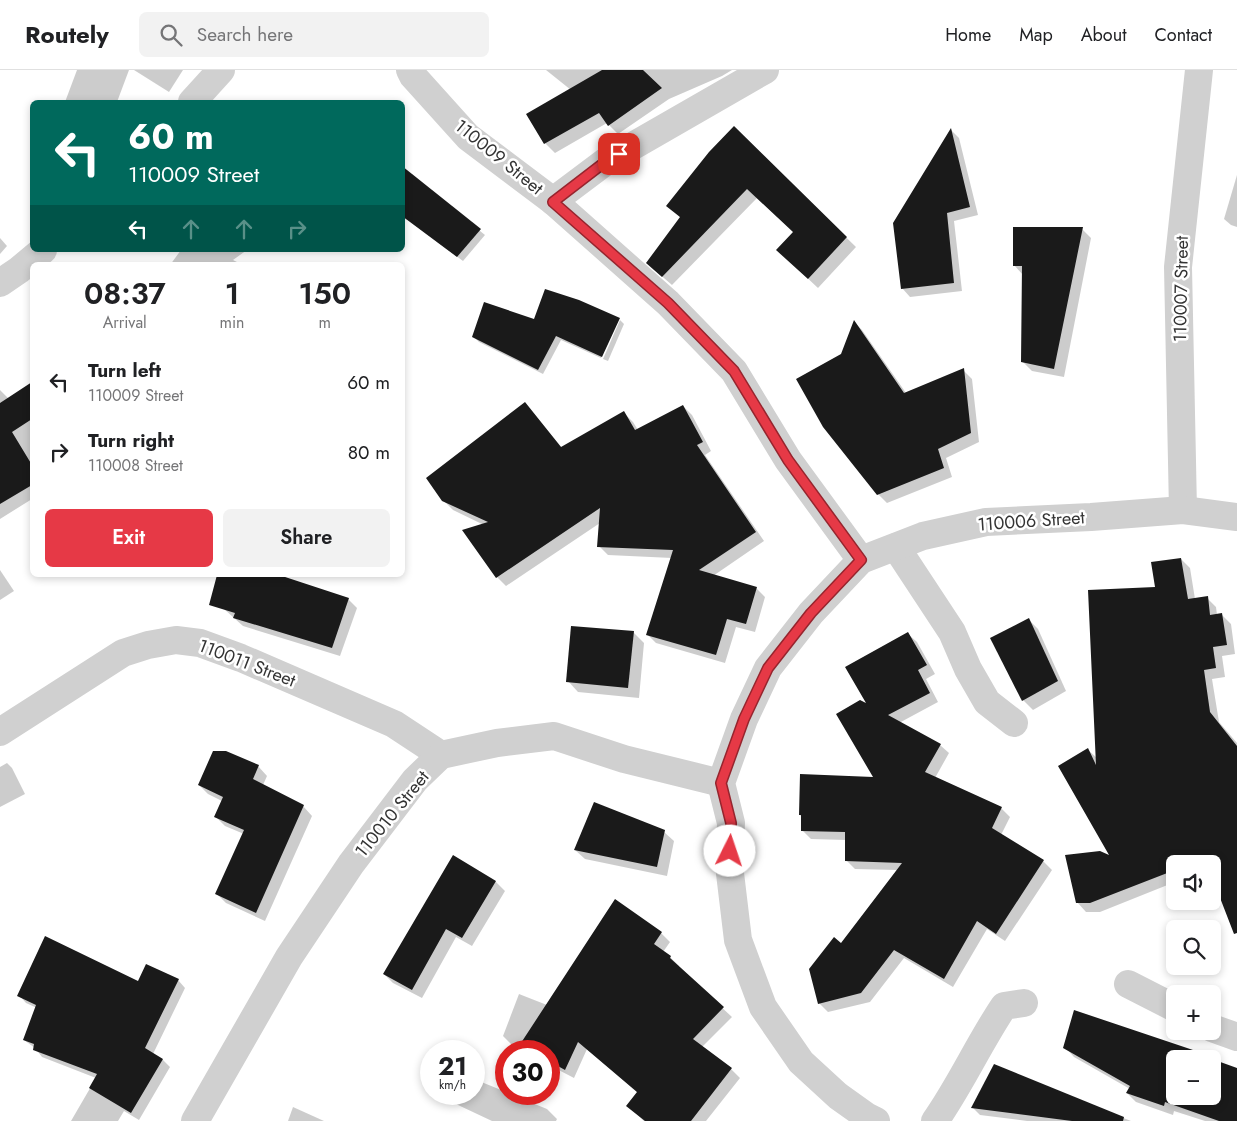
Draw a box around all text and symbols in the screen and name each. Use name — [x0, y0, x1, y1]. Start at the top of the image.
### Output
search box — [139, 12, 489, 57]
text: Routely — [25, 17, 109, 52]
icon: search — [157, 21, 185, 49]
text: Search here — [197, 21, 293, 48]
text: Home — [945, 22, 991, 48]
text: Map — [1019, 22, 1053, 48]
text: About — [1081, 22, 1126, 48]
text: Contact — [1154, 22, 1212, 48]
text: 60 m — [128, 112, 214, 162]
street label: 110009 Street — [449, 113, 549, 201]
icon: left — [45, 120, 110, 185]
pin — [598, 133, 640, 175]
icon: arrive — [605, 140, 633, 168]
text: 110009 Street — [128, 158, 259, 190]
icon: left — [124, 215, 152, 243]
icon: ahead — [177, 215, 205, 243]
icon: ahead — [230, 215, 258, 243]
icon: right — [283, 215, 311, 243]
street label: 110007 Street — [1167, 235, 1195, 342]
text: 08:37 — [84, 272, 166, 315]
text: 1 — [225, 272, 239, 315]
text: 150 — [298, 272, 351, 315]
text: Arrival — [103, 311, 147, 334]
text: min — [219, 311, 245, 334]
text: m — [319, 311, 331, 334]
text: Turn left — [88, 357, 161, 384]
icon: left — [45, 368, 73, 396]
text: 60 m — [347, 369, 390, 396]
text: 110009 Street — [88, 384, 183, 407]
text: Turn right — [88, 427, 174, 454]
icon: right — [45, 438, 73, 466]
text: 80 m — [348, 439, 390, 466]
text: 110008 Street — [88, 454, 183, 477]
street label: 110006 Street — [977, 504, 1086, 538]
button: Exit — [45, 509, 213, 567]
button: Share — [223, 509, 390, 567]
street label: 110011 Street — [195, 633, 300, 694]
street label: 110010 Street — [349, 764, 436, 863]
position arrow — [703, 824, 755, 876]
map controls — [1166, 855, 1221, 1105]
button: sound — [1166, 855, 1221, 910]
button: search — [1166, 920, 1221, 975]
button: + — [1166, 985, 1221, 1040]
speed limit sign: 30 — [495, 1040, 560, 1105]
text: 21 — [438, 1048, 467, 1084]
button: − — [1166, 1050, 1221, 1105]
text: km/h — [439, 1076, 466, 1094]

